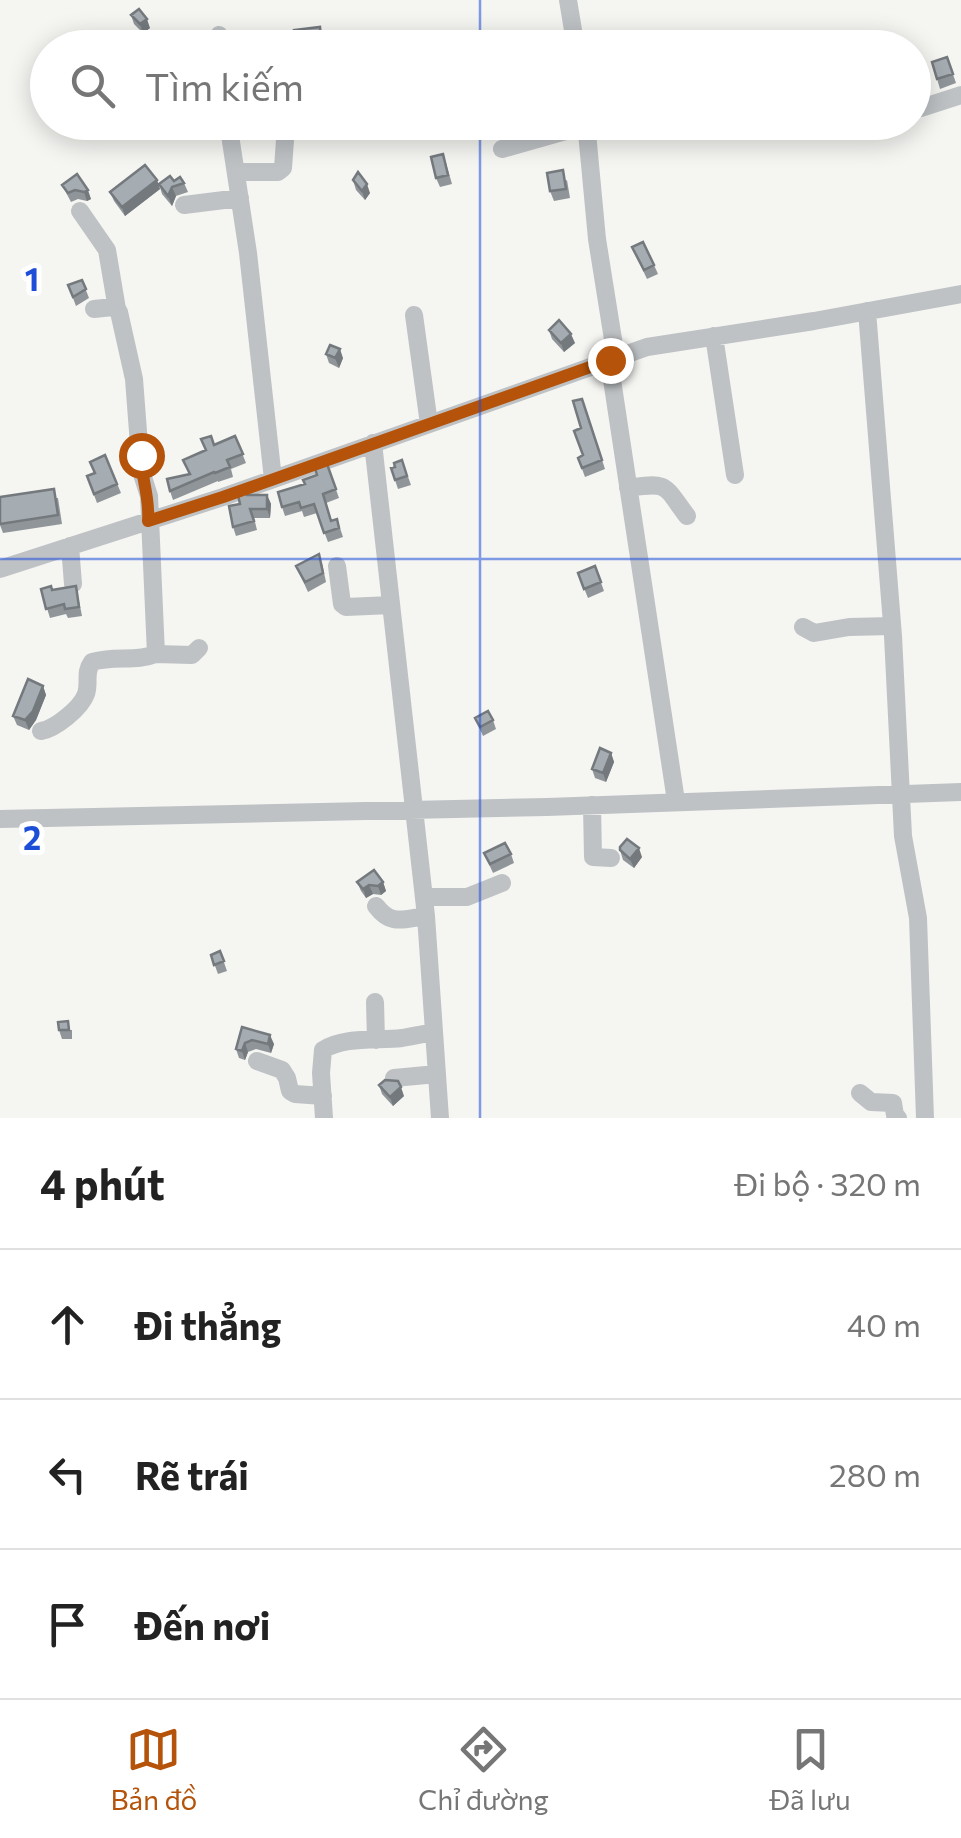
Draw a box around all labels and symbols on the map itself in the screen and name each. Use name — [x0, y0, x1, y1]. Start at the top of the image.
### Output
text: 1 — [25, 258, 39, 298]
route end — [588, 338, 634, 384]
route start — [119, 433, 165, 479]
text: 2 — [23, 817, 41, 857]

